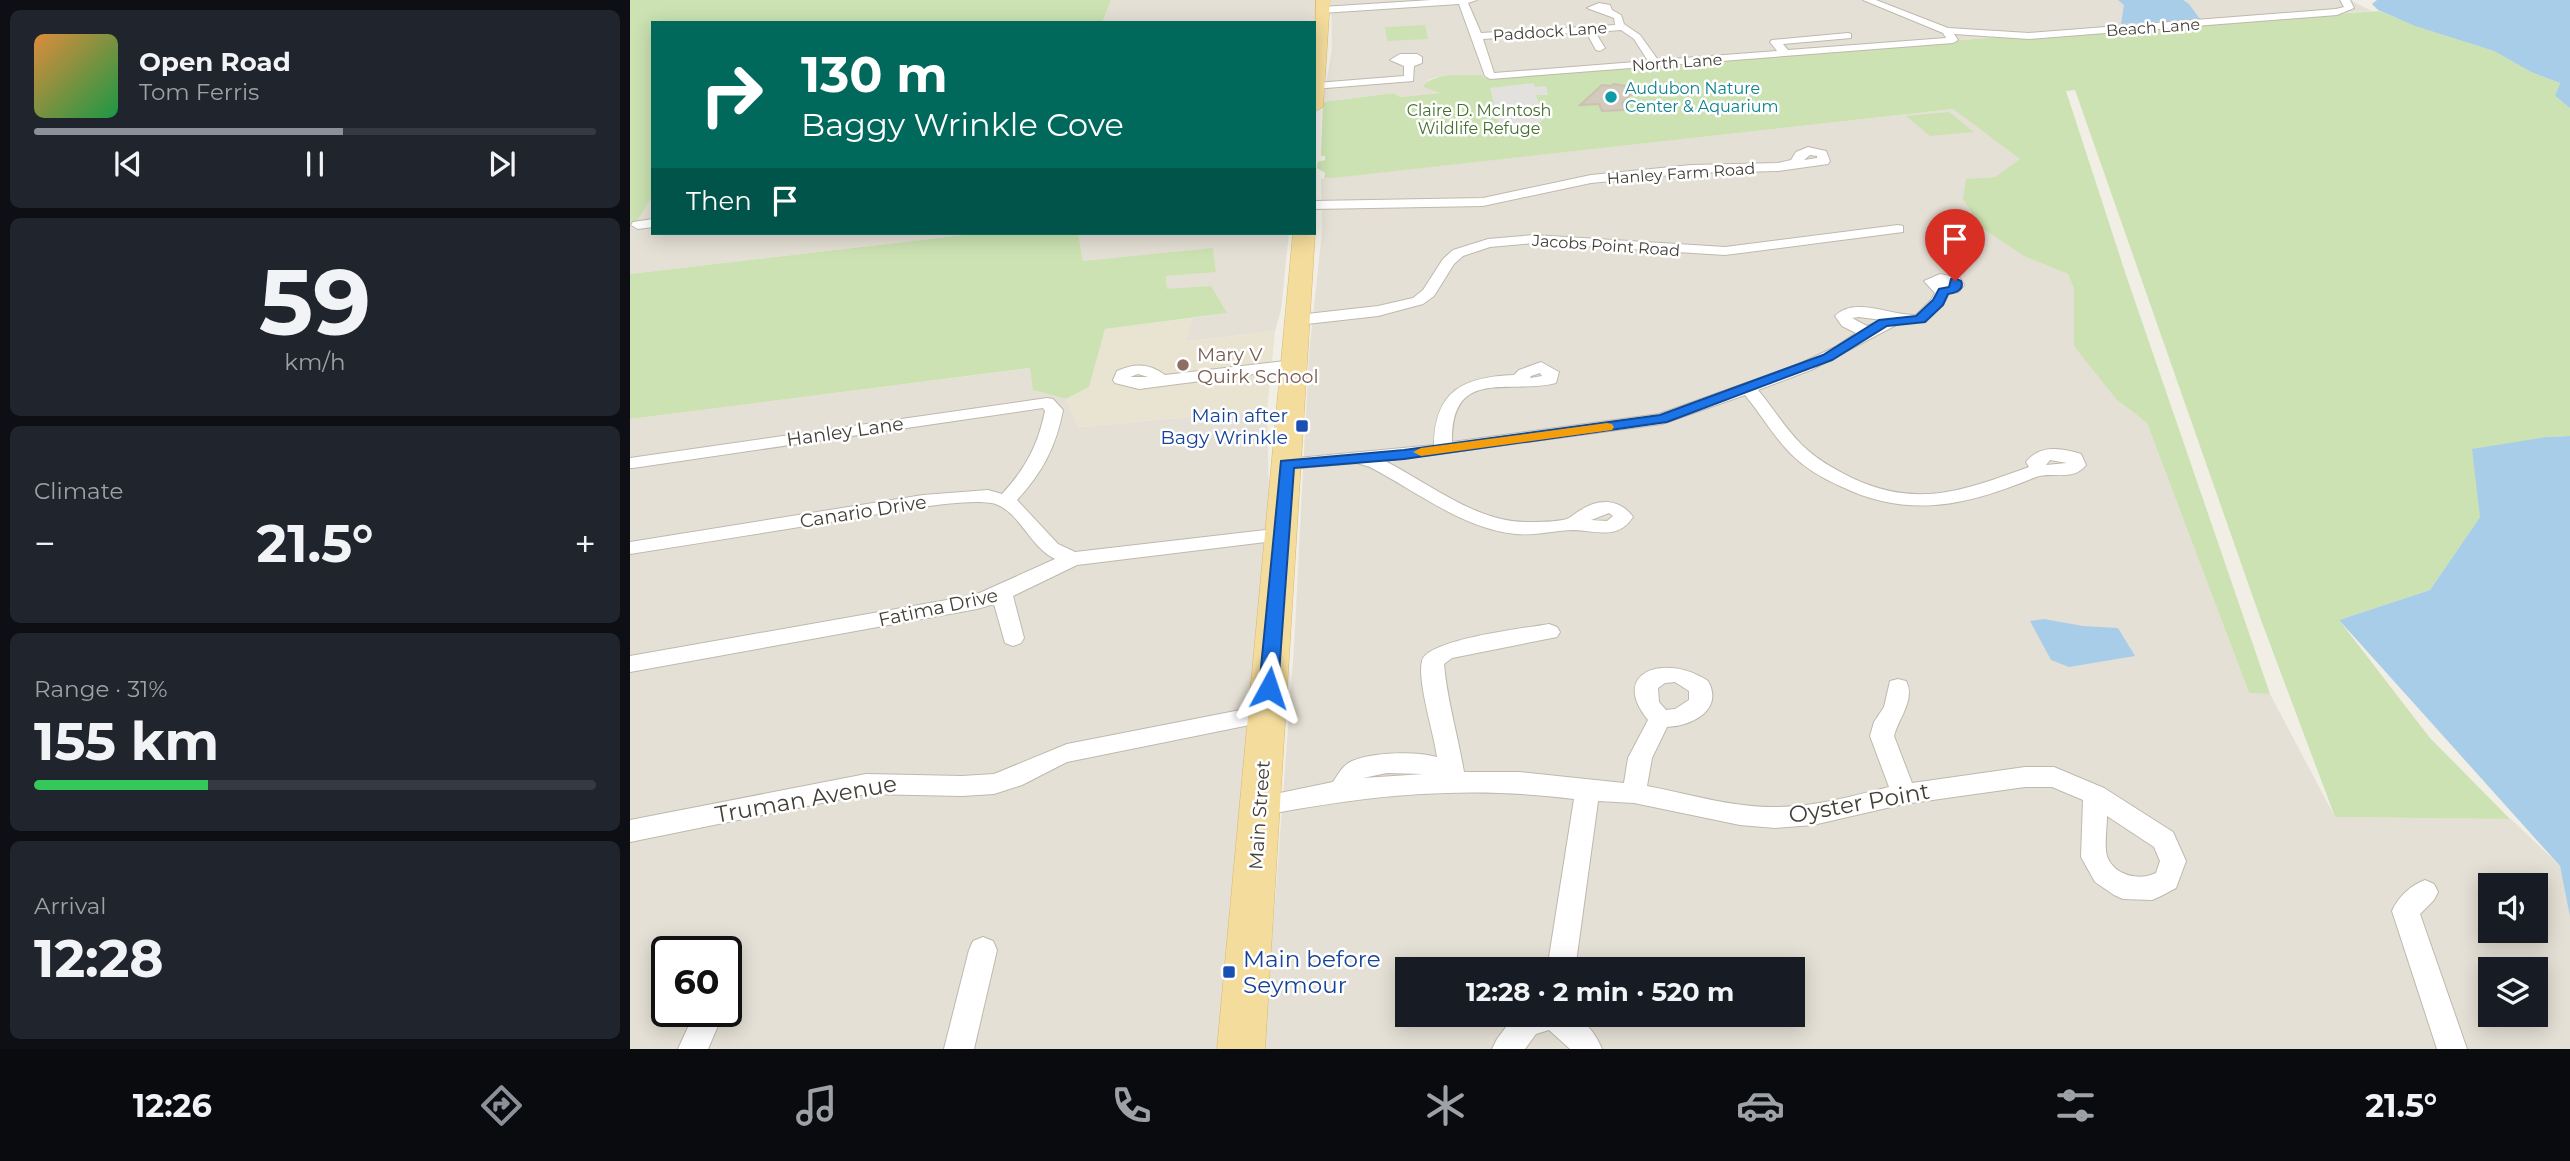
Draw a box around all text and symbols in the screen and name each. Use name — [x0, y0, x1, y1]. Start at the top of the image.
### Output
street label: Beach Lane — [2105, 15, 2201, 40]
street label: Paddock Lane — [1492, 18, 1608, 45]
text: 130 m — [801, 45, 948, 104]
text: Open Road — [139, 46, 291, 78]
icon: right — [686, 49, 777, 140]
street label: North Lane — [1631, 50, 1723, 75]
text: Tom Ferris — [139, 78, 259, 106]
place label: Audubon Nature Center & Aquarium — [1625, 79, 1779, 116]
marker: Audubon Nature Center & Aquarium — [1603, 89, 1619, 105]
park label: Claire D. McIntosh Wildlife Refuge — [1407, 101, 1551, 138]
text: Baggy Wrinkle Cove — [801, 105, 1124, 144]
icon: previous — [109, 145, 147, 183]
icon: pause — [296, 145, 334, 183]
icon: next — [483, 145, 521, 183]
street label: Hanley Farm Road — [1606, 159, 1756, 188]
icon: arrive — [766, 182, 804, 220]
text: Then — [686, 185, 752, 217]
pin — [1925, 209, 1985, 281]
icon: arrive — [1936, 220, 1974, 258]
street label: Jacobs Point Road — [1530, 231, 1681, 260]
text: 59 — [259, 247, 371, 358]
place label: Mary V Quirk School — [1197, 343, 1319, 388]
text: km/h — [284, 348, 346, 376]
marker: Mary V Quirk School — [1175, 357, 1191, 373]
place label: Main after Bagy Wrinkle — [1160, 404, 1288, 449]
street label: Hanley Lane — [785, 412, 905, 451]
marker: Main after Bagy Wrinkle — [1294, 418, 1310, 434]
text: Climate — [34, 477, 123, 505]
street label: Canario Drive — [798, 490, 928, 533]
text: 21.5° — [256, 512, 374, 575]
text: − — [34, 520, 56, 567]
text: + — [574, 520, 596, 567]
street label: Fatima Drive — [876, 584, 1000, 631]
position arrow — [1232, 651, 1306, 725]
text: Range · 31% — [34, 675, 167, 703]
text: 155 km — [34, 710, 219, 773]
street label: Main Street — [1244, 759, 1275, 871]
street label: Truman Avenue — [713, 769, 899, 829]
street label: Oyster Point — [1786, 777, 1932, 829]
map controls — [2478, 873, 2548, 1027]
button: sound — [2478, 873, 2548, 943]
text: Arrival — [34, 892, 107, 920]
text: 12:28 — [34, 927, 164, 990]
speed limit sign: 60 — [651, 936, 742, 1027]
place label: Main before Seymour — [1243, 945, 1381, 999]
button: layers — [2478, 957, 2548, 1027]
marker: Main before Seymour — [1221, 964, 1237, 980]
text: 12:28 · 2 min · 520 m — [1466, 976, 1734, 1008]
icon: directions — [477, 1081, 526, 1130]
icon: music — [792, 1081, 841, 1130]
icon: phone — [1107, 1081, 1156, 1130]
icon: climate — [1421, 1081, 1470, 1130]
icon: car — [1736, 1081, 1785, 1130]
icon: filters — [2051, 1081, 2100, 1130]
text: 12:26 — [133, 1086, 212, 1125]
text: 21.5° — [2365, 1086, 2437, 1125]

